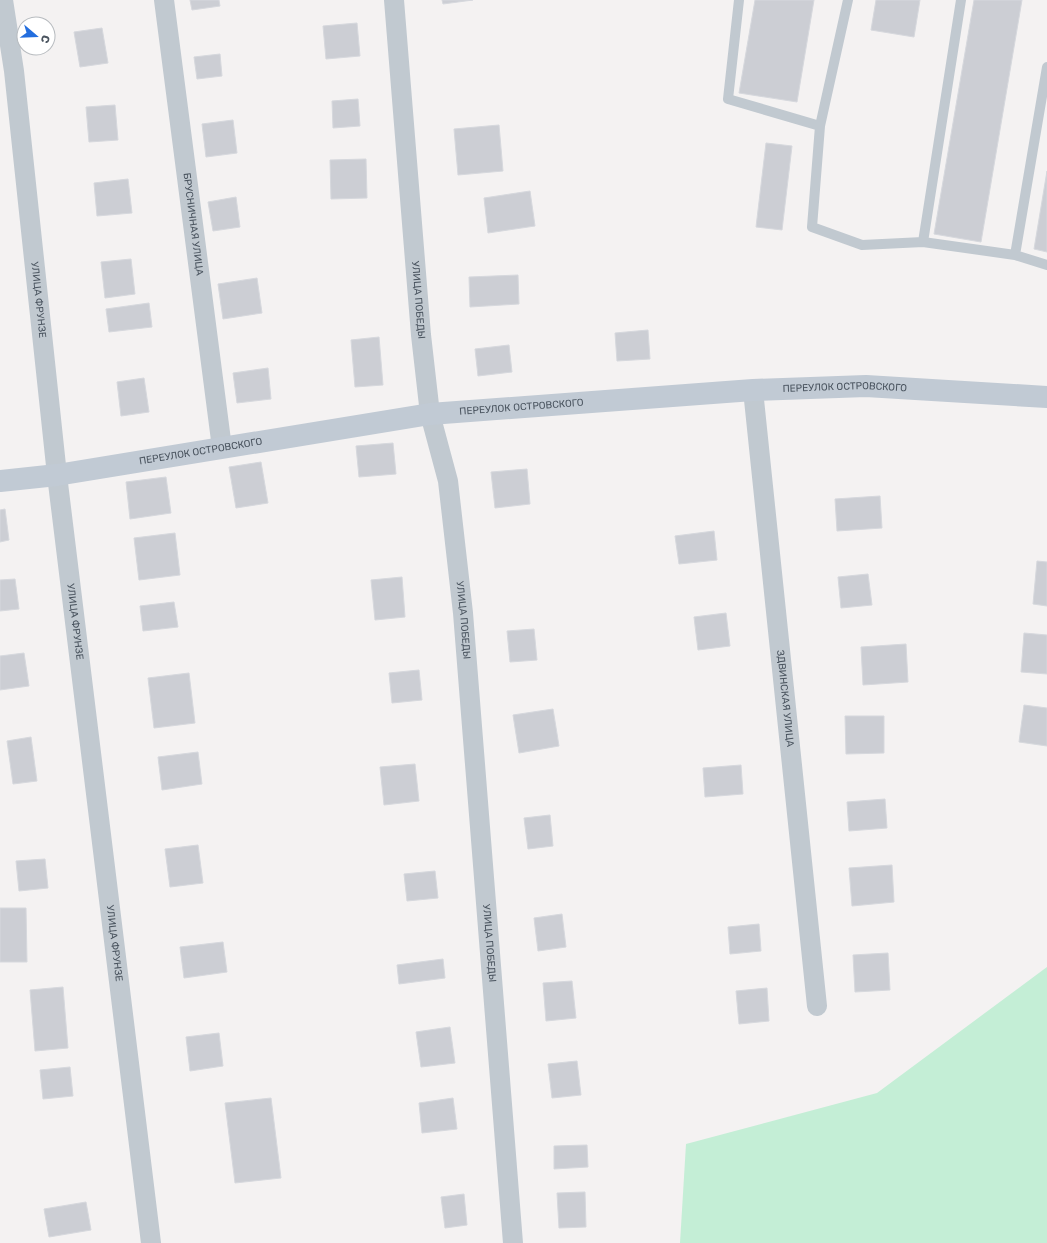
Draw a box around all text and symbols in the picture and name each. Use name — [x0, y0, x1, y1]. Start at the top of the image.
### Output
north arrow — [16, 16, 56, 56]
text: С — [37, 33, 52, 45]
street label: БРУСНИЧНАЯ УЛИЦА — [180, 172, 206, 276]
street label: УЛИЦА ФРУНЗЕ — [28, 261, 48, 339]
street label: УЛИЦА ПОБЕДЫ — [409, 261, 427, 340]
street label: ПЕРЕУЛОК ОСТРОВСКОГО — [782, 380, 908, 395]
street label: ПЕРЕУЛОК ОСТРОВСКОГО — [459, 397, 584, 418]
street label: ПЕРЕУЛОК ОСТРОВСКОГО — [138, 435, 263, 467]
street label: УЛИЦА ПОБЕДЫ — [453, 581, 473, 660]
street label: УЛИЦА ФРУНЗЕ — [64, 583, 86, 661]
street label: ЗДВИНСКАЯ УЛИЦА — [774, 649, 796, 748]
street label: УЛИЦА ПОБЕДЫ — [480, 904, 498, 983]
street label: УЛИЦА ФРУНЗЕ — [104, 905, 125, 982]

